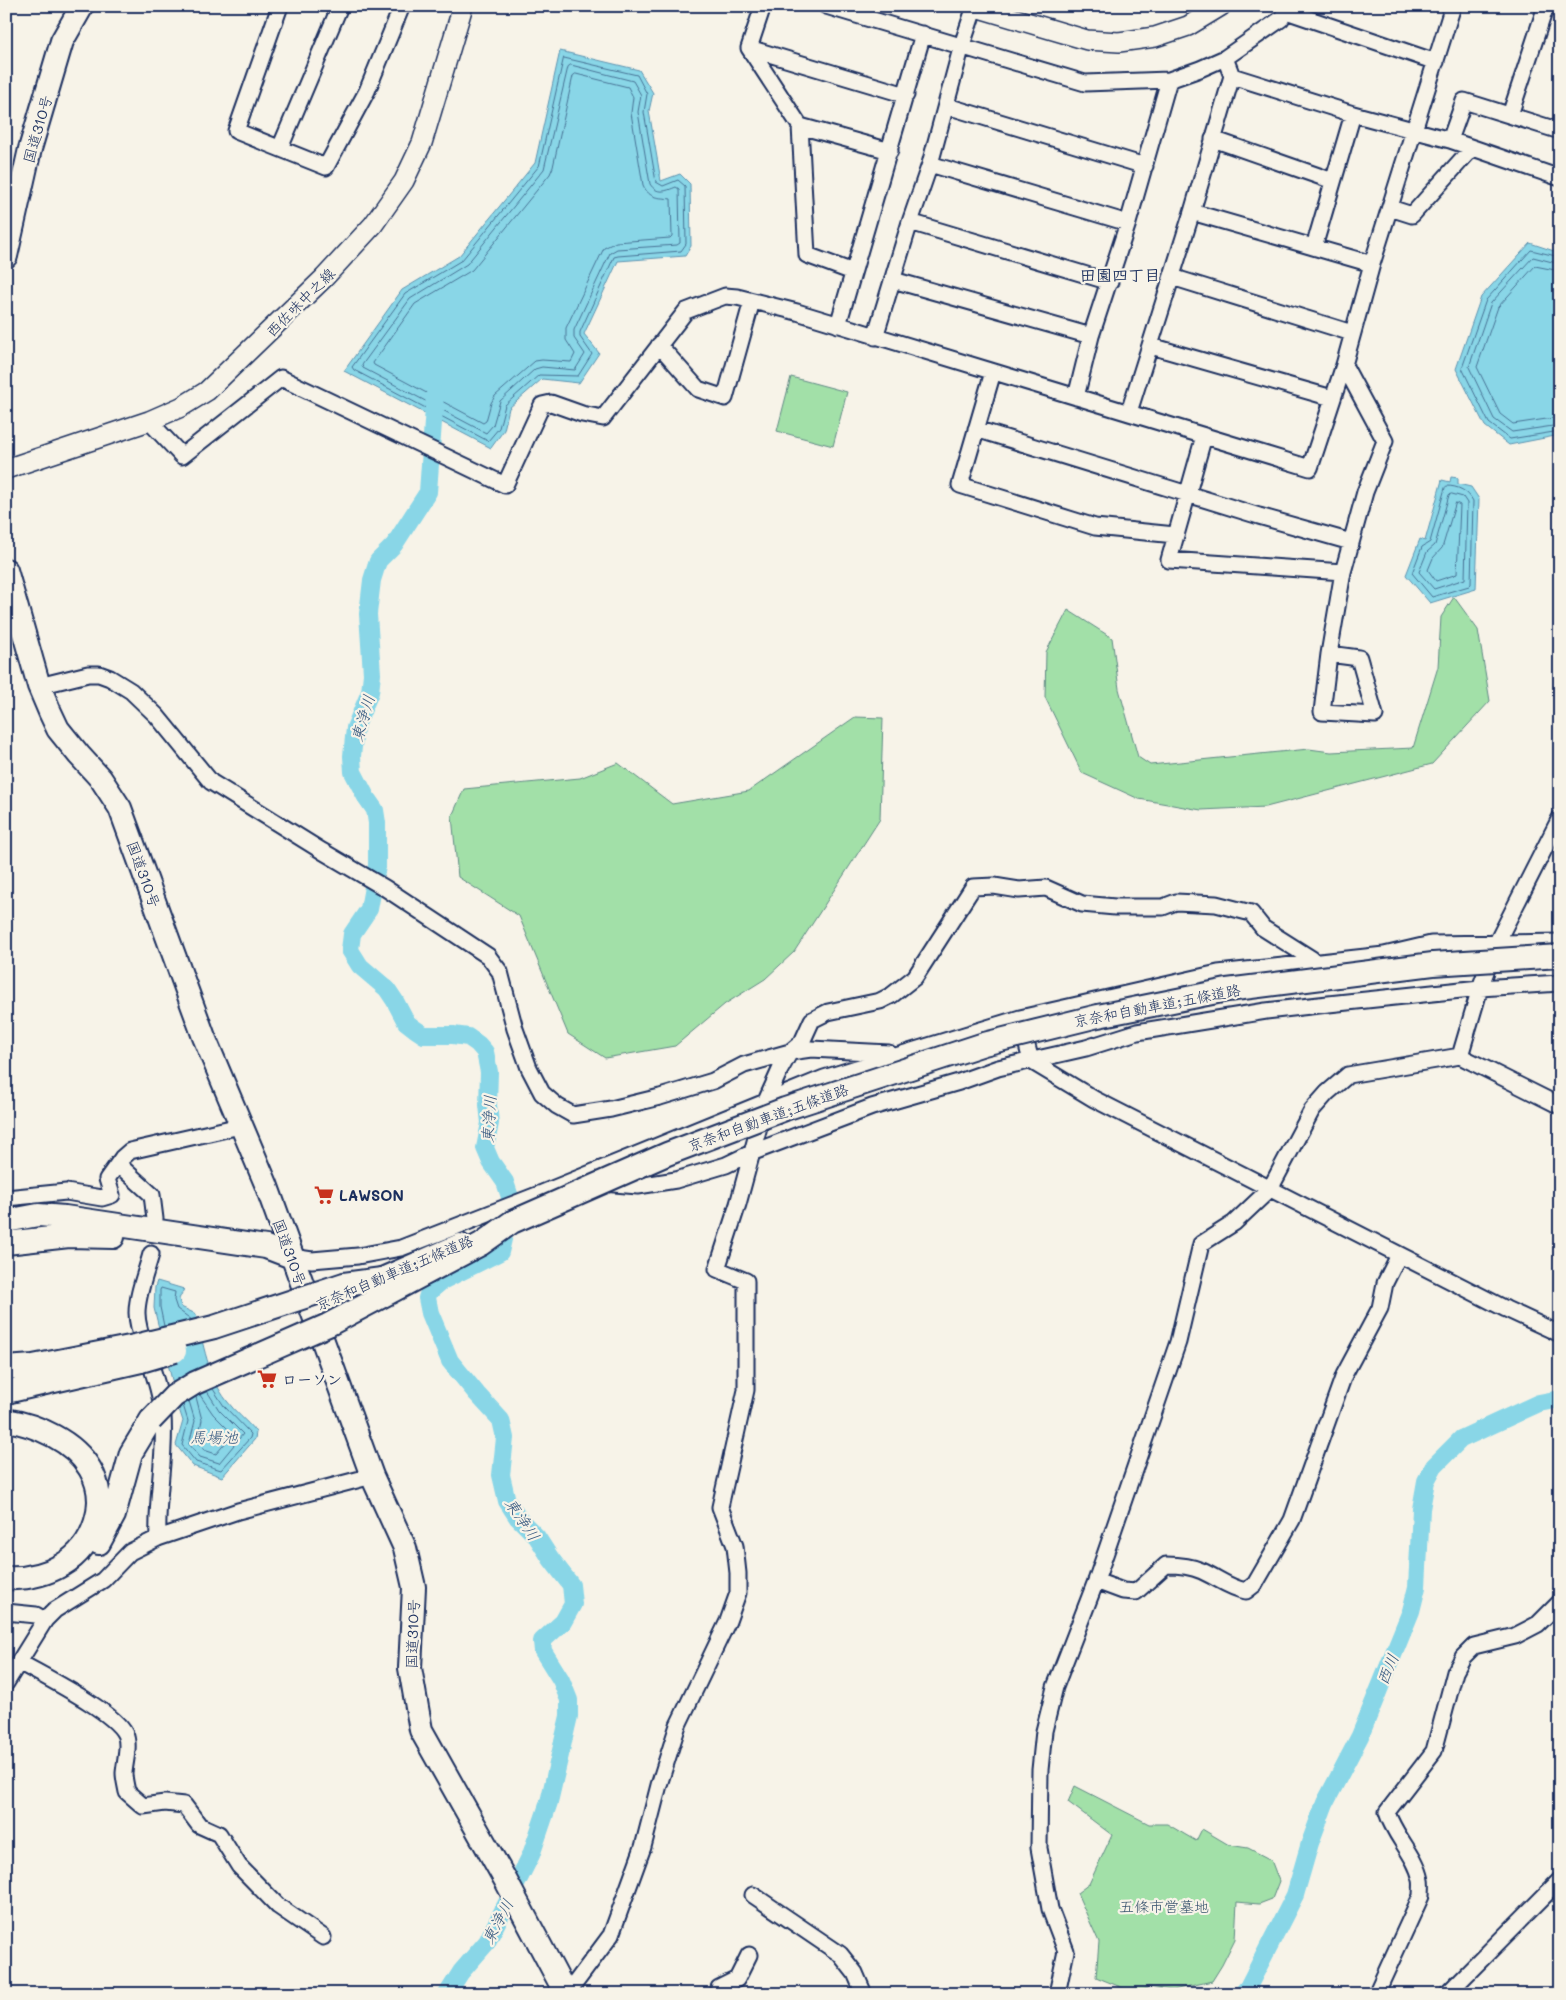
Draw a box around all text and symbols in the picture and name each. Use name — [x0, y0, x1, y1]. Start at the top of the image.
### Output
street label: 国道310号 — [18, 93, 56, 165]
street label: 西佐味中之線 — [261, 263, 339, 341]
district label: 田園四丁目 — [1080, 264, 1160, 285]
water label: 東浄川 — [345, 692, 379, 744]
street label: 国道310号 — [123, 838, 165, 910]
street label: 京奈和自動車道;五條道路 — [1072, 979, 1242, 1031]
street label: 京奈和自動車道;五條道路 — [685, 1079, 851, 1155]
water label: 東浄川 — [476, 1094, 500, 1144]
supermarket icon: LAWSON — [313, 1184, 335, 1206]
place label: LAWSON — [339, 1185, 404, 1205]
street label: 国道310号 — [269, 1216, 311, 1288]
street label: 京奈和自動車道;五條道路 — [312, 1230, 476, 1314]
supermarket icon: ローソン — [256, 1368, 278, 1390]
place label: ローソン — [282, 1369, 342, 1389]
water label: 馬場池 — [190, 1426, 239, 1447]
water label: 東浄川 — [501, 1493, 545, 1545]
street label: 国道310号 — [401, 1599, 423, 1669]
water label: 西川 — [1371, 1650, 1403, 1688]
water label: 東浄川 — [476, 1895, 518, 1947]
park label: 五條市営墓地 — [1119, 1896, 1209, 1916]

